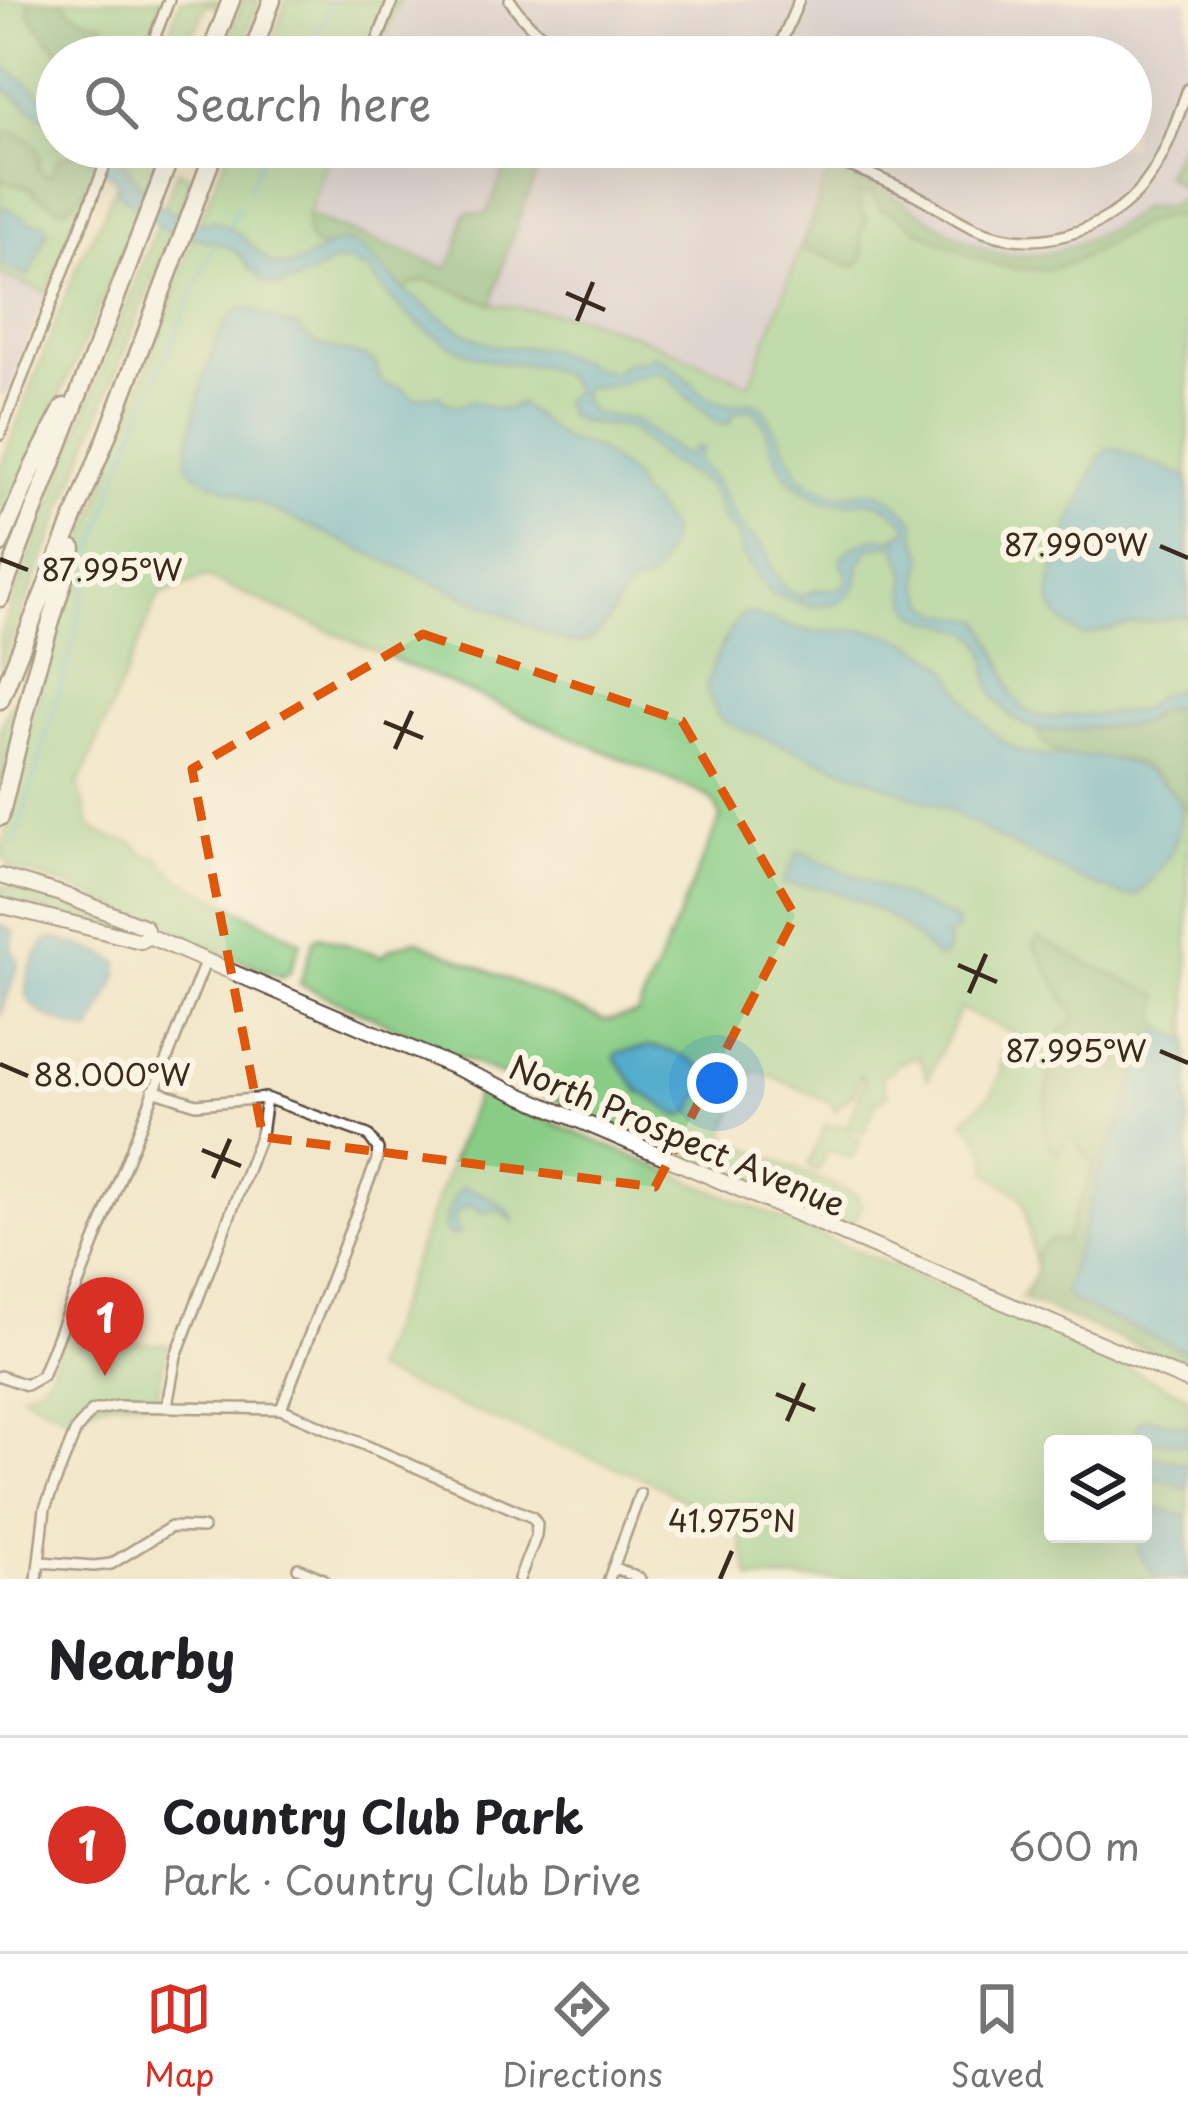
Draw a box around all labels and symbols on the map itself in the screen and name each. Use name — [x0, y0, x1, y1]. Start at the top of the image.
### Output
text: 87.990°W — [1004, 521, 1148, 566]
text: 87.995°W — [41, 546, 183, 591]
text: 87.995°W — [1005, 1027, 1147, 1072]
street label: North Prospect Avenue — [502, 1040, 854, 1228]
text: 88.000°W — [34, 1051, 191, 1096]
your location — [687, 1053, 747, 1113]
pin: 1 — [66, 1277, 144, 1376]
text: 41.975°N — [668, 1497, 796, 1542]

